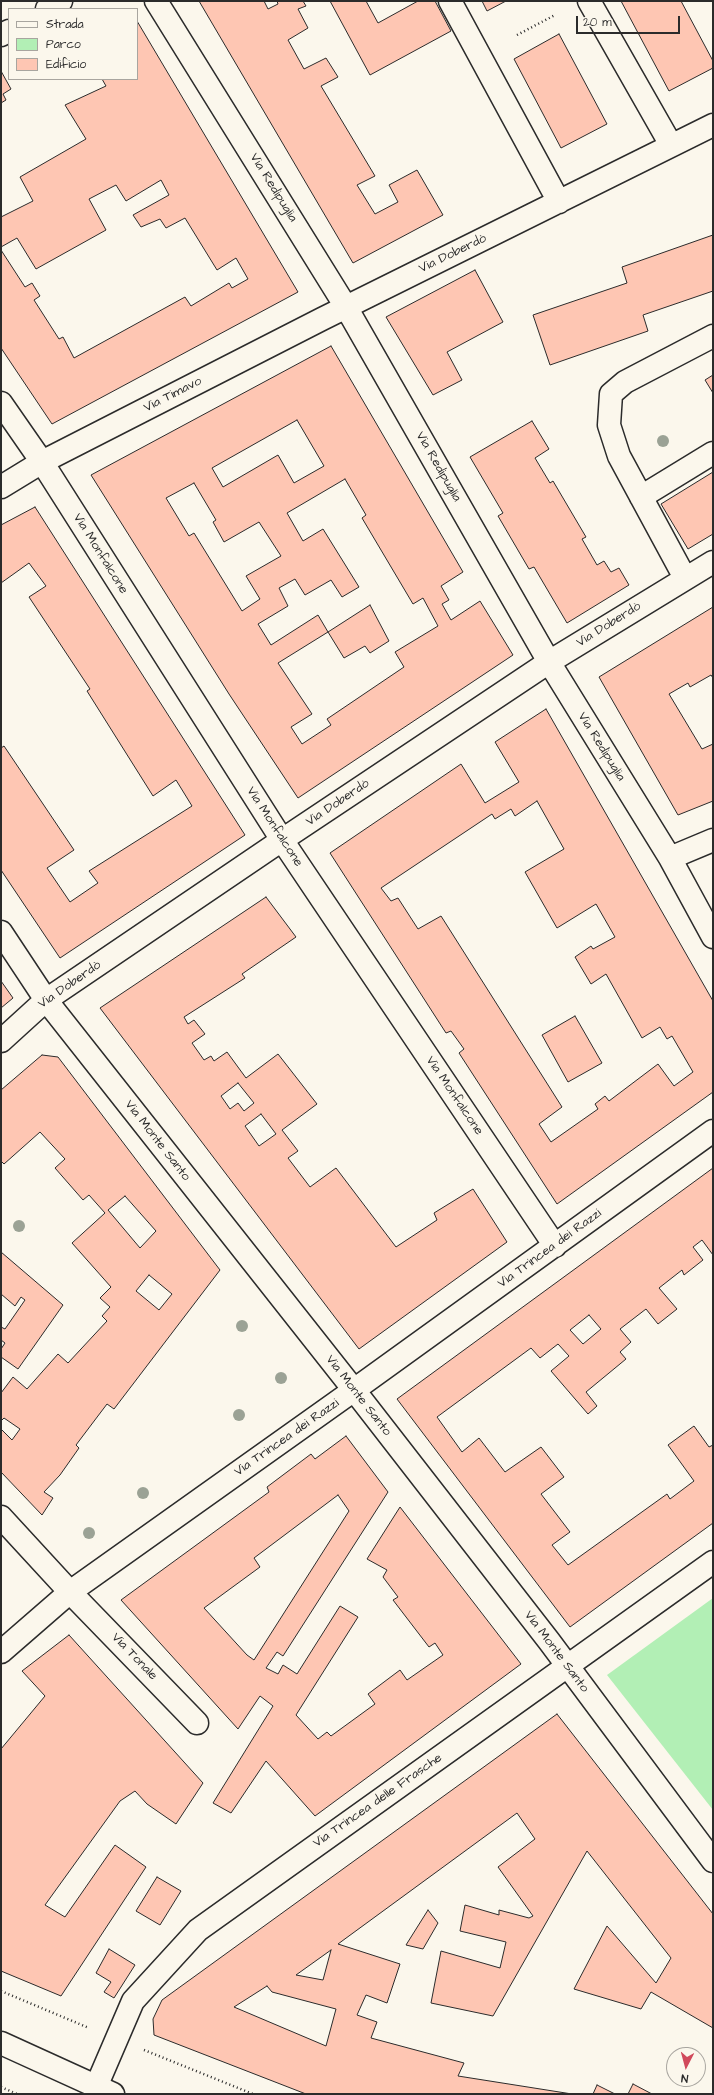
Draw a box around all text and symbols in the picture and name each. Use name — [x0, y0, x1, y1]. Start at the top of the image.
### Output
legend — [8, 8, 138, 80]
scale bar — [578, 8, 682, 34]
text: 20 m — [583, 14, 612, 31]
text: Strada — [46, 16, 84, 33]
text: Parco — [46, 36, 81, 53]
text: Edificio — [46, 56, 86, 73]
street label: Via Redipuglia — [246, 151, 300, 225]
street label: Via Doberdò — [417, 231, 489, 277]
street label: Via Timavo — [141, 374, 205, 416]
street label: Via Redipuglia — [412, 429, 464, 505]
street label: Via Monfalcone — [69, 511, 131, 597]
street label: Via Doberdò — [574, 599, 644, 651]
street label: Via Redipuglia — [574, 710, 628, 784]
street label: Via Doberdò — [303, 776, 373, 830]
street label: Via Monfalcone — [242, 784, 306, 870]
street label: Via Doberdò — [36, 958, 104, 1012]
street label: Via Monfalcone — [422, 1054, 486, 1138]
street label: Via Monte Santo — [121, 1098, 193, 1184]
street label: Via Trincea dei Razzi — [495, 1206, 605, 1292]
street label: Via Monte Santo — [322, 1353, 394, 1439]
street label: Via Trincea dei Razzi — [232, 1396, 342, 1480]
street label: Via Monte Santo — [520, 1608, 592, 1696]
street label: Via Tonale — [108, 1630, 160, 1684]
street label: Via Trincea delle Frasche — [311, 1751, 445, 1851]
north arrow — [666, 2047, 706, 2087]
text: N — [681, 2071, 689, 2086]

